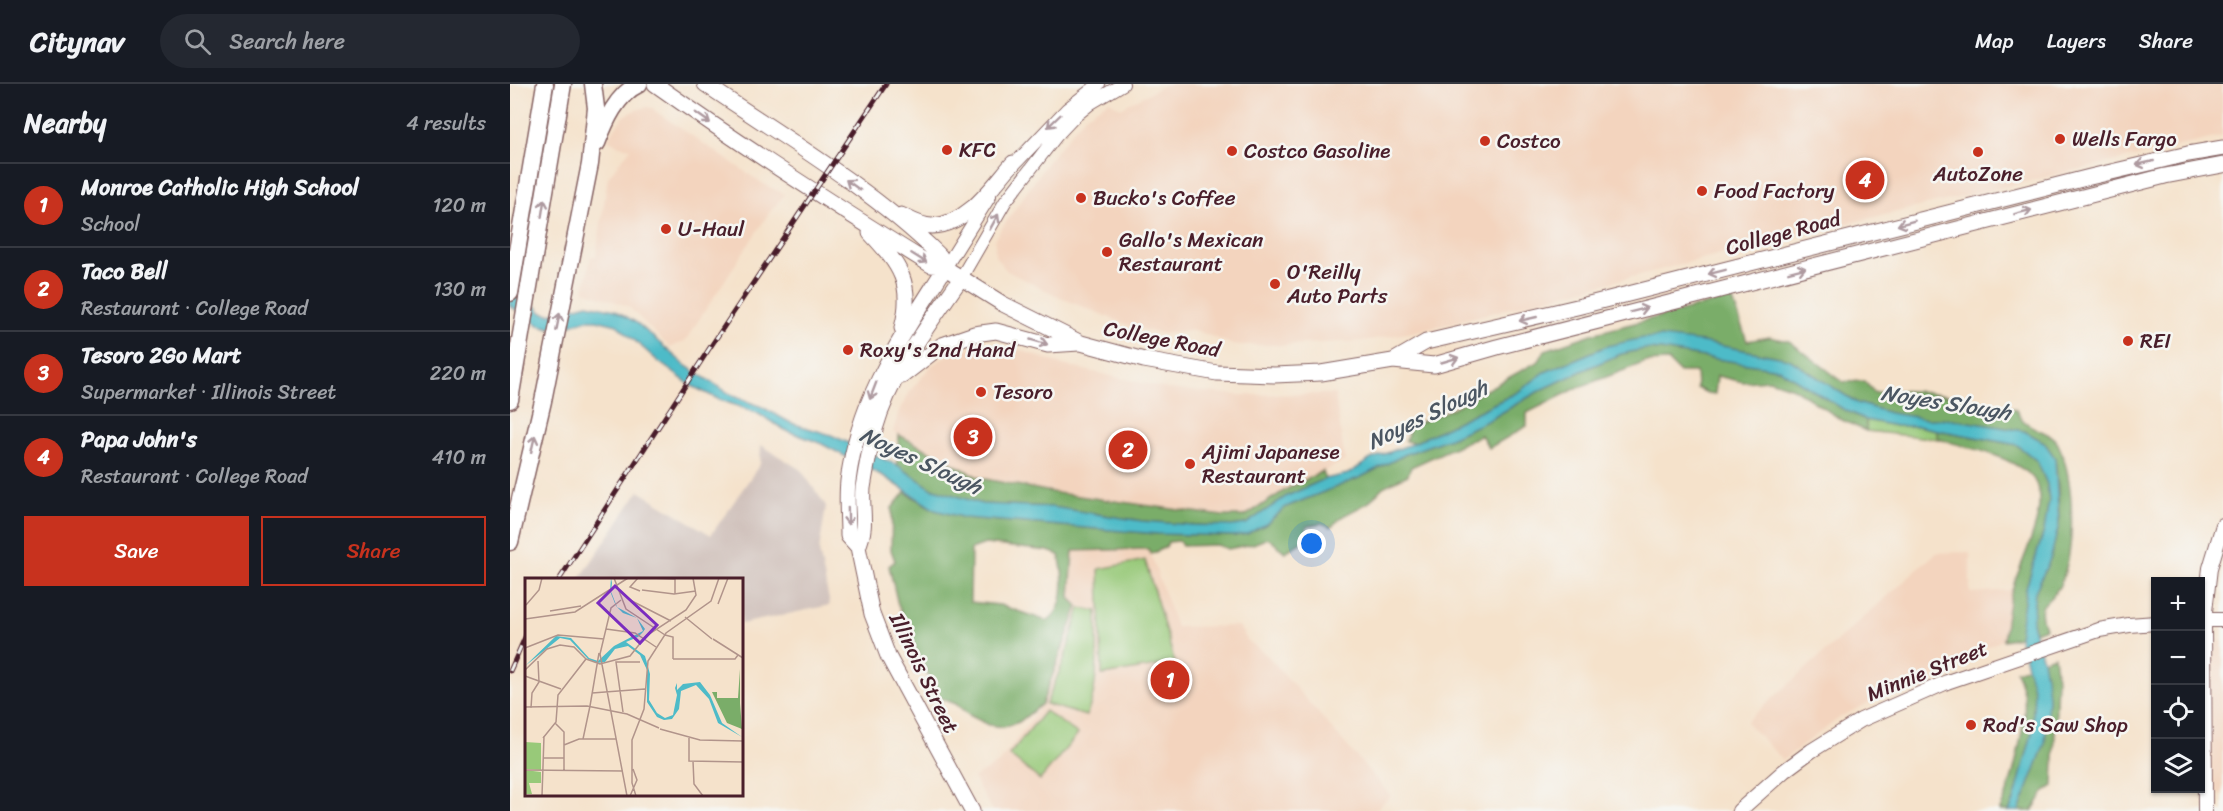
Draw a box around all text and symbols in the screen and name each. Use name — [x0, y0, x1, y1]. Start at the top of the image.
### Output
search box — [160, 14, 580, 68]
text: Citynav — [30, 17, 124, 66]
text: Search here — [229, 22, 345, 61]
text: Map — [1975, 22, 2014, 60]
text: Layers — [2047, 22, 2106, 60]
text: Share — [2139, 22, 2193, 60]
icon: search — [181, 25, 214, 58]
text: Nearby — [24, 100, 106, 146]
text: 4 results — [406, 106, 486, 141]
one-way arrow — [694, 112, 710, 124]
one-way arrow — [1046, 114, 1061, 129]
place label: Wells Fargo — [2072, 120, 2177, 158]
place label: Costco — [1497, 122, 1561, 160]
place label: KFC — [959, 131, 996, 169]
place label: Costco Gasoline — [1244, 132, 1390, 170]
marker: Wells Fargo — [2053, 132, 2067, 146]
marker: Costco — [1478, 134, 1492, 148]
marker: KFC — [940, 143, 954, 157]
marker: Costco Gasoline — [1225, 144, 1239, 158]
marker: AutoZone — [1971, 145, 1985, 159]
place label: AutoZone — [1932, 155, 2023, 193]
pin: 4 — [1846, 158, 1884, 202]
one-way arrow — [2136, 158, 2155, 170]
text: Monroe Catholic High School — [81, 168, 359, 207]
place label: Food Factory — [1714, 172, 1835, 210]
one-way arrow — [846, 179, 862, 192]
place label: Bucko's Coffee — [1093, 179, 1236, 217]
marker: Food Factory — [1695, 184, 1709, 198]
text: 1 — [39, 188, 48, 223]
text: 120 m — [433, 188, 486, 223]
marker: Bucko's Coffee — [1074, 191, 1088, 205]
one-way arrow — [538, 198, 549, 218]
street label: College Road — [1721, 199, 1847, 267]
one-way arrow — [2014, 206, 2033, 217]
text: School — [81, 207, 140, 242]
place label: U-Haul — [678, 210, 745, 248]
one-way arrow — [988, 214, 1000, 231]
one-way arrow — [1897, 218, 1916, 229]
place label: Gallo's Mexican Restaurant — [1119, 221, 1263, 283]
marker: U-Haul — [659, 222, 673, 236]
marker: Gallo's Mexican Restaurant — [1100, 245, 1114, 259]
one-way arrow — [911, 251, 928, 264]
text: Taco Bell — [81, 252, 167, 291]
place label: O'Reilly Auto Parts — [1286, 253, 1388, 315]
one-way arrow — [1787, 264, 1806, 276]
one-way arrow — [1708, 267, 1727, 279]
text: 2 — [38, 272, 49, 307]
text: 130 m — [433, 272, 486, 307]
marker: O'Reilly Auto Parts — [1268, 277, 1282, 291]
text: Restaurant · College Road — [81, 291, 308, 326]
one-way arrow — [1629, 304, 1648, 316]
street label: College Road — [1101, 309, 1225, 369]
one-way arrow — [553, 313, 564, 332]
one-way arrow — [1518, 313, 1537, 325]
place label: REI — [2140, 322, 2171, 360]
place label: Roxy's 2nd Hand — [860, 331, 1017, 369]
marker: REI — [2121, 334, 2135, 348]
text: Tesoro 2Go Mart — [81, 336, 241, 375]
one-way arrow — [1029, 337, 1048, 348]
marker: Roxy's 2nd Hand — [841, 343, 855, 357]
one-way arrow — [1440, 354, 1459, 365]
text: 3 — [38, 356, 49, 391]
text: 220 m — [430, 356, 486, 391]
water label: Noyes Slough — [1360, 367, 1497, 461]
place label: Tesoro — [993, 373, 1053, 411]
water label: Noyes Slough — [1878, 373, 2016, 432]
text: Supermarket · Illinois Street — [81, 375, 336, 410]
one-way arrow — [867, 381, 878, 399]
marker: Tesoro — [974, 385, 988, 399]
pin: 3 — [954, 414, 992, 460]
water label: Noyes Slough — [853, 415, 990, 507]
text: Papa John's — [81, 420, 197, 459]
pin: 2 — [1108, 428, 1148, 472]
place label: Ajimi Japanese Restaurant — [1201, 433, 1340, 495]
one-way arrow — [527, 435, 539, 454]
text: 4 — [37, 440, 50, 475]
text: 410 m — [432, 440, 486, 475]
marker: Ajimi Japanese Restaurant — [1183, 457, 1197, 471]
text: Restaurant · College Road — [81, 459, 308, 494]
one-way arrow — [842, 505, 854, 525]
button: Save — [24, 516, 249, 586]
button: Share — [261, 516, 486, 586]
your location — [1297, 529, 1326, 558]
map controls — [2151, 577, 2205, 793]
button: + — [2151, 577, 2205, 631]
inset map — [525, 578, 742, 796]
street label: Illinois Street — [878, 605, 970, 740]
street label: Minnie Street — [1861, 629, 1993, 713]
button: − — [2151, 631, 2205, 685]
pin: 1 — [1150, 658, 1190, 702]
button: locate — [2151, 685, 2205, 739]
place label: Rod's Saw Shop — [1983, 706, 2128, 744]
marker: Rod's Saw Shop — [1964, 718, 1978, 732]
button: layers — [2151, 739, 2205, 793]

